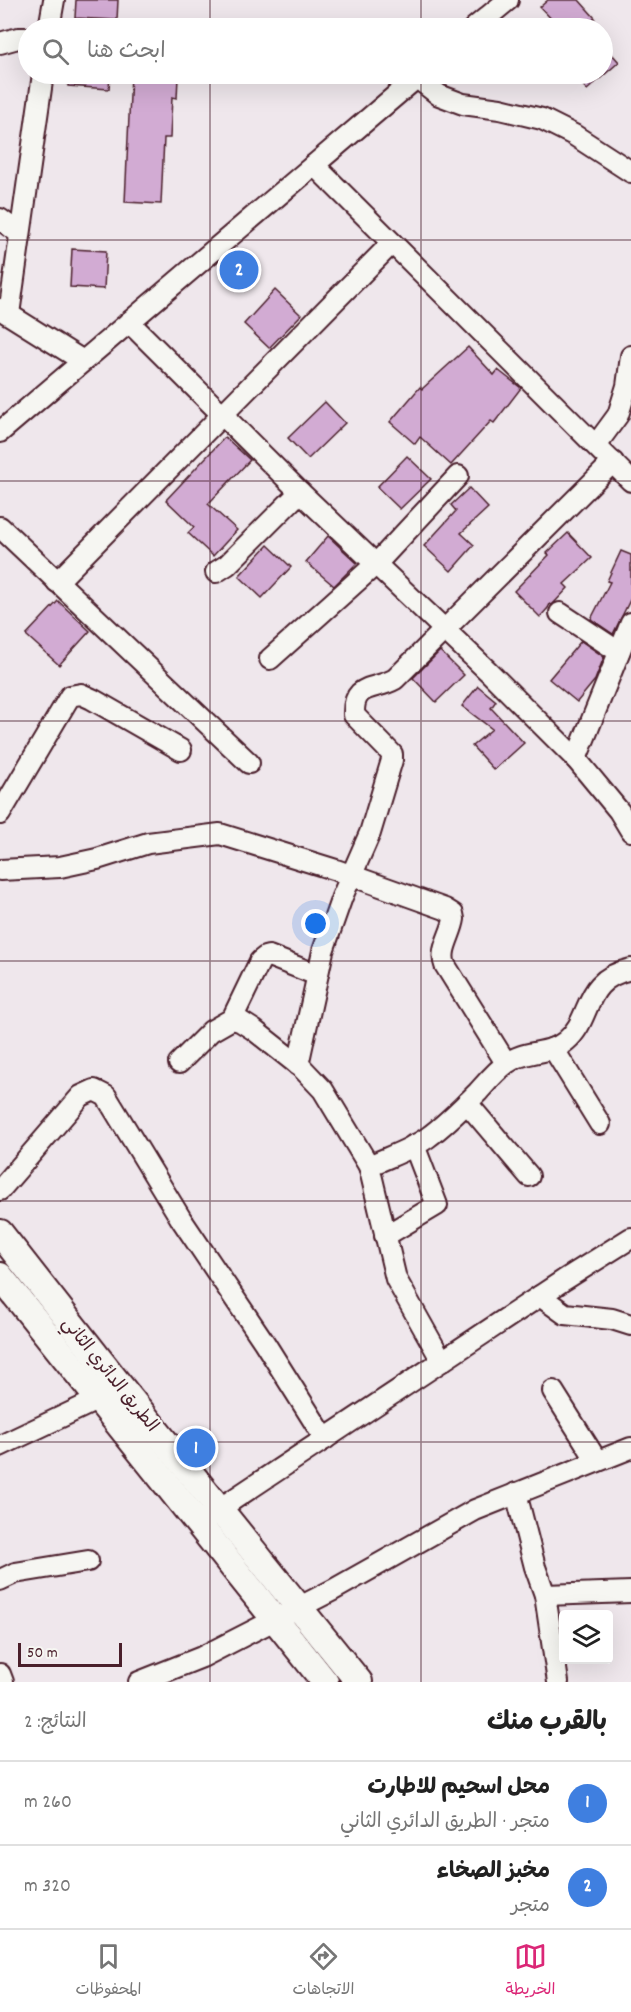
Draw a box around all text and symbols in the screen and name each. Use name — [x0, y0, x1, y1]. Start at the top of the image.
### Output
search box — [18, 18, 613, 84]
icon: search — [39, 35, 72, 68]
text: ابحث هنا — [87, 37, 166, 68]
pin: 2 — [220, 248, 258, 292]
your location — [301, 909, 330, 938]
street label: الطريق الدائري الثاني — [54, 1313, 163, 1439]
pin: 1 — [176, 1426, 216, 1470]
map controls — [559, 1610, 613, 1664]
button: layers — [559, 1610, 613, 1664]
scale bar — [18, 1640, 122, 1668]
text: 50 m — [27, 1642, 58, 1665]
text: بالقرب منك — [487, 1705, 607, 1742]
text: النتائج: 2 — [24, 1709, 87, 1737]
text: محل اسحيم للاطارت — [367, 1773, 550, 1804]
text: 260 m — [24, 1789, 72, 1817]
text: 1 — [585, 1789, 590, 1817]
text: متجر · الطريق الدائري الثاني — [340, 1809, 550, 1837]
text: مخبز الصخاء — [437, 1857, 550, 1888]
text: 320 m — [24, 1873, 71, 1901]
text: 2 — [583, 1873, 592, 1901]
text: متجر — [511, 1893, 550, 1921]
tab: المحفوظات — [76, 1940, 141, 2003]
tab: الاتجاهات — [293, 1940, 354, 2003]
tab: الخريطة — [506, 1940, 555, 2003]

